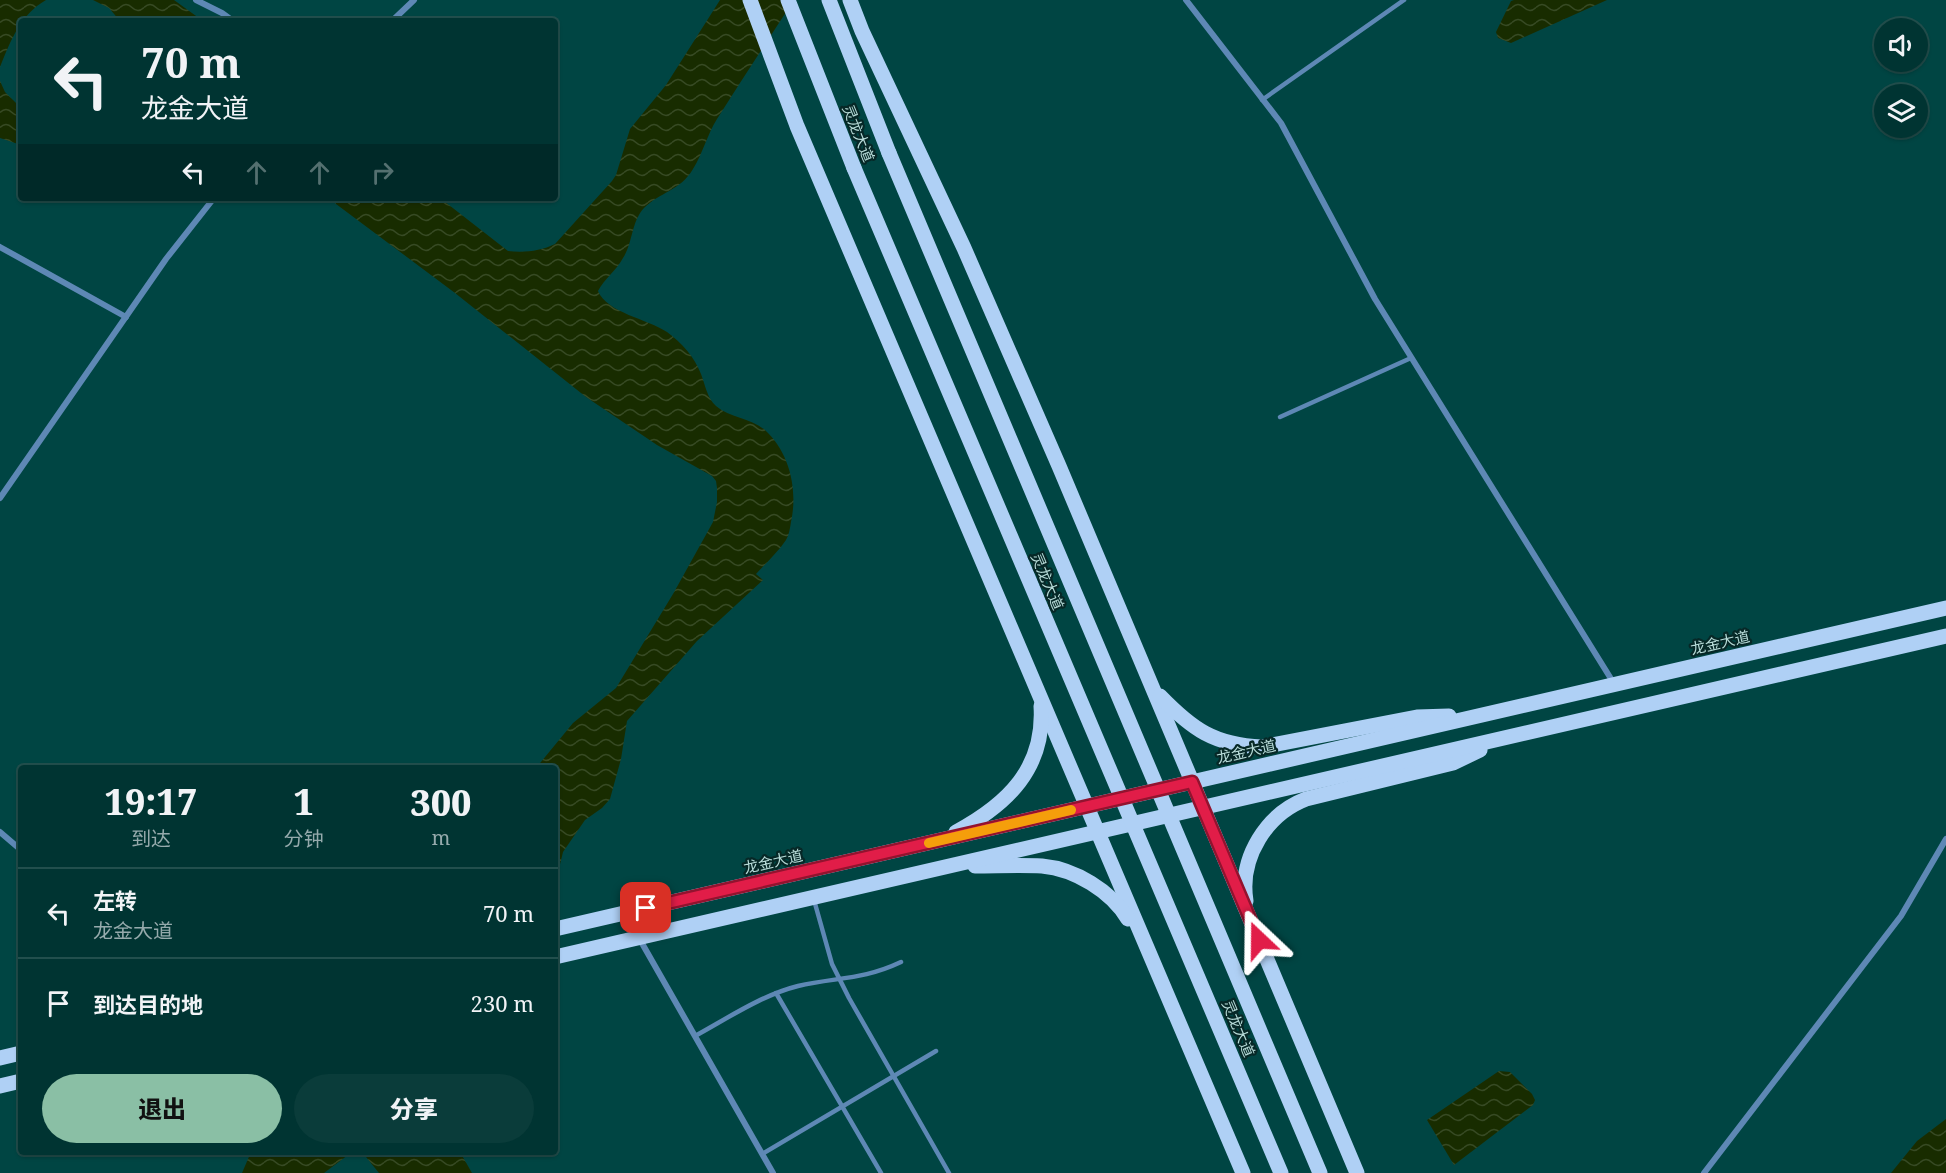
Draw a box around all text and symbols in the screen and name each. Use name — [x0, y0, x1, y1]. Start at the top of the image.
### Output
map controls — [1874, 18, 1928, 138]
button: sound — [1874, 18, 1928, 72]
text: 70 m — [141, 33, 241, 90]
icon: left — [42, 42, 120, 120]
button: layers — [1874, 84, 1928, 138]
text: 龙金大道 — [141, 89, 249, 126]
street label: 灵龙大道 — [838, 101, 880, 165]
icon: left — [177, 156, 210, 189]
icon: ahead — [240, 156, 273, 189]
icon: ahead — [303, 156, 336, 189]
icon: right — [366, 156, 399, 189]
street label: 灵龙大道 — [1027, 549, 1069, 613]
street label: 龙金大道 — [1689, 626, 1751, 658]
street label: 龙金大道 — [1215, 735, 1277, 767]
text: 19:17 — [104, 777, 197, 826]
text: 1 — [294, 777, 314, 826]
text: 300 — [410, 778, 472, 827]
text: m — [431, 824, 450, 851]
text: 到达 — [131, 825, 171, 852]
text: 分钟 — [284, 825, 324, 852]
street label: 龙金大道 — [742, 845, 804, 877]
pin — [620, 882, 671, 933]
text: 左转 — [93, 885, 137, 915]
icon: arrive — [629, 891, 662, 924]
icon: left — [42, 897, 75, 930]
text: 70 m — [483, 898, 534, 928]
position arrow — [1227, 908, 1291, 972]
text: 龙金大道 — [93, 917, 173, 944]
icon: arrive — [42, 987, 75, 1020]
text: 230 m — [471, 988, 534, 1018]
text: 到达目的地 — [93, 989, 203, 1019]
street label: 灵龙大道 — [1218, 996, 1260, 1060]
button: 退出 — [42, 1074, 282, 1143]
button: 分享 — [294, 1074, 534, 1143]

